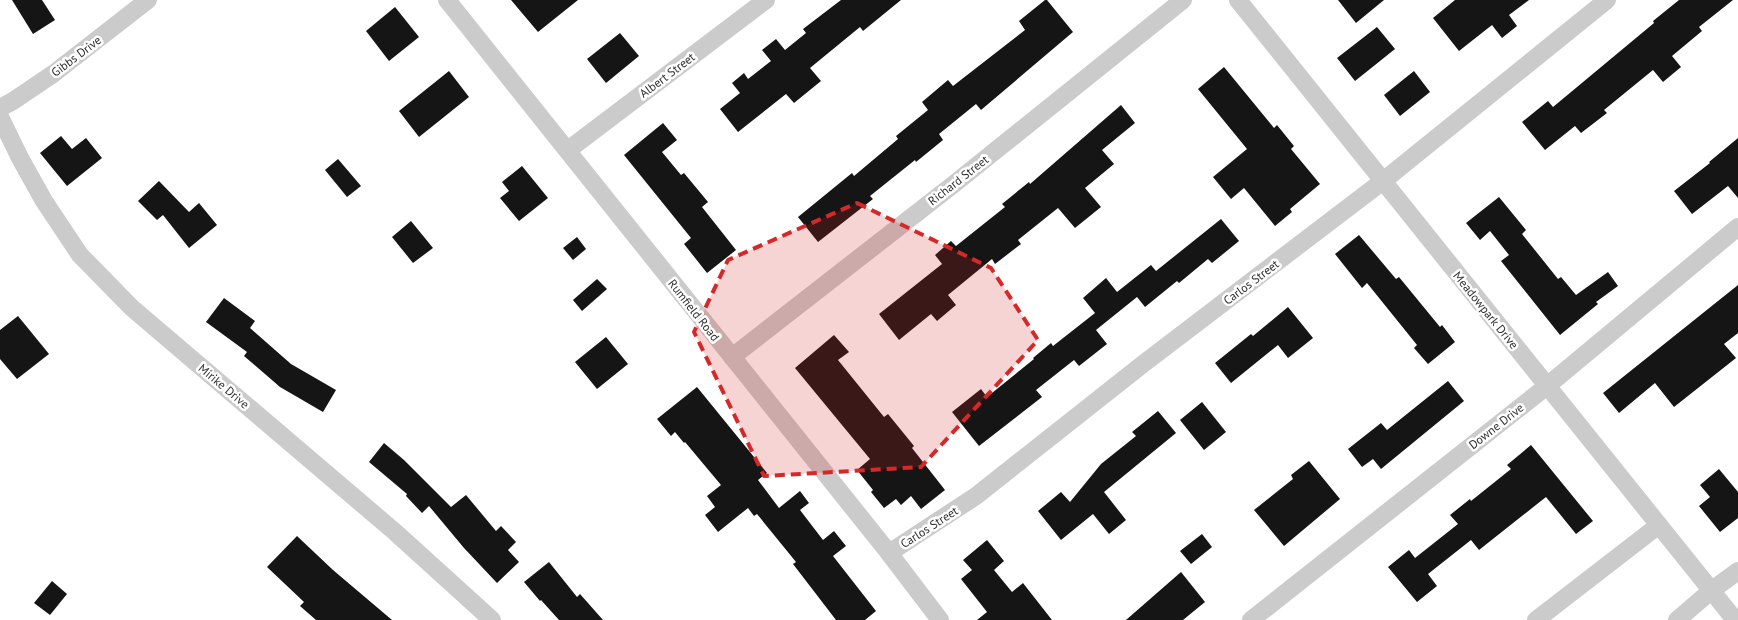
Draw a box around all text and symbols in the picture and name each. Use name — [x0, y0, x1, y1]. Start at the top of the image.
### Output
street label: Gibbs Drive — [48, 32, 104, 80]
street label: Albert Street — [636, 49, 698, 101]
street label: Richard Street — [925, 152, 991, 208]
street label: Carlos Street — [1220, 256, 1282, 308]
street label: Meadowpark Drive — [1450, 268, 1522, 352]
street label: Rumfield Road — [665, 276, 723, 344]
street label: Mirike Drive — [196, 360, 252, 412]
street label: Downe Drive — [1465, 400, 1527, 452]
street label: Carlos Street — [897, 503, 961, 551]

